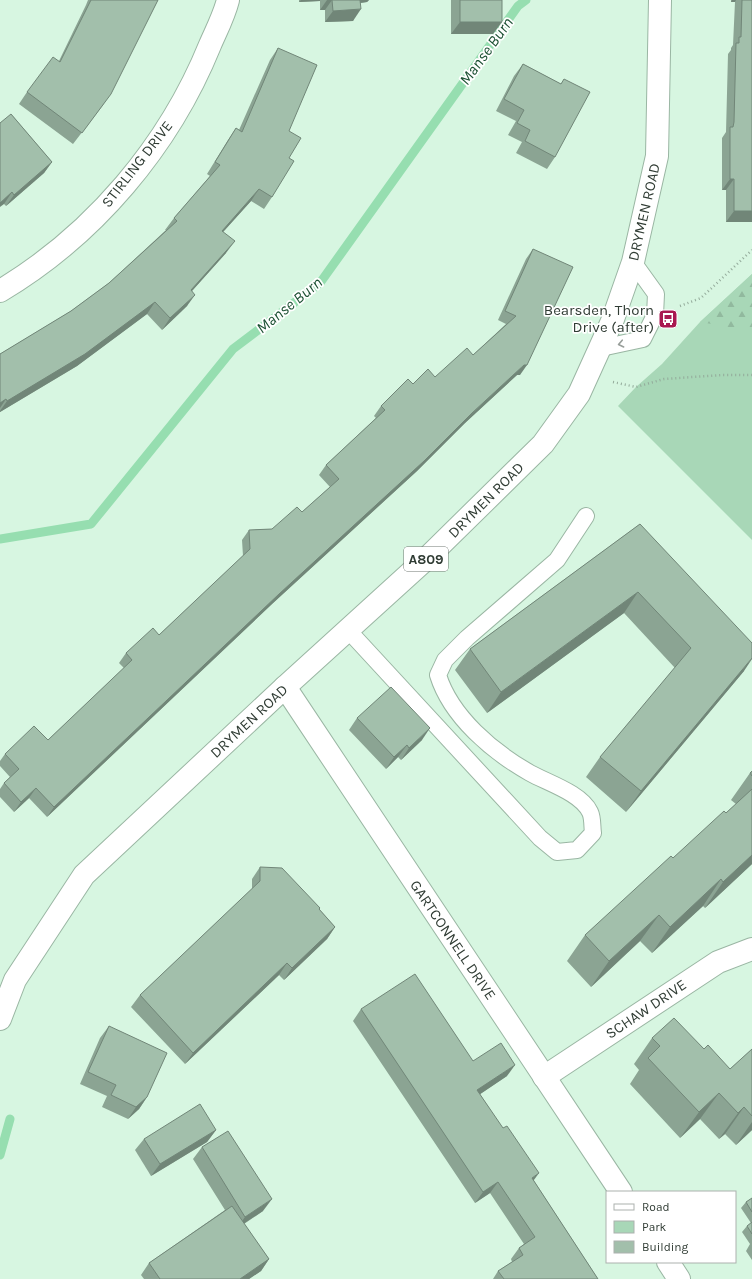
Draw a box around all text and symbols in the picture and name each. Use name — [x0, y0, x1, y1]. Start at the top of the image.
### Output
water label: Manse Burn — [455, 13, 517, 89]
street label: STIRLING DRIVE — [98, 117, 176, 211]
street label: DRYMEN ROAD — [624, 161, 664, 263]
water label: Manse Burn — [252, 273, 326, 337]
place label: Bearsden, Thorn Drive (after) — [544, 301, 654, 336]
bus stop icon: Bearsden, Thorn Drive (after) — [657, 308, 679, 330]
one-way arrow — [618, 339, 624, 347]
street label: DRYMEN ROAD — [444, 458, 528, 542]
road number: A809 — [404, 547, 448, 571]
street label: DRYMEN ROAD — [206, 680, 292, 762]
street label: GARTCONNELL DRIVE — [406, 877, 500, 1003]
street label: SCHAW DRIVE — [602, 975, 690, 1043]
legend — [606, 1191, 736, 1263]
text: Road — [642, 1200, 670, 1214]
text: Park — [642, 1220, 667, 1234]
text: Building — [642, 1240, 689, 1254]

